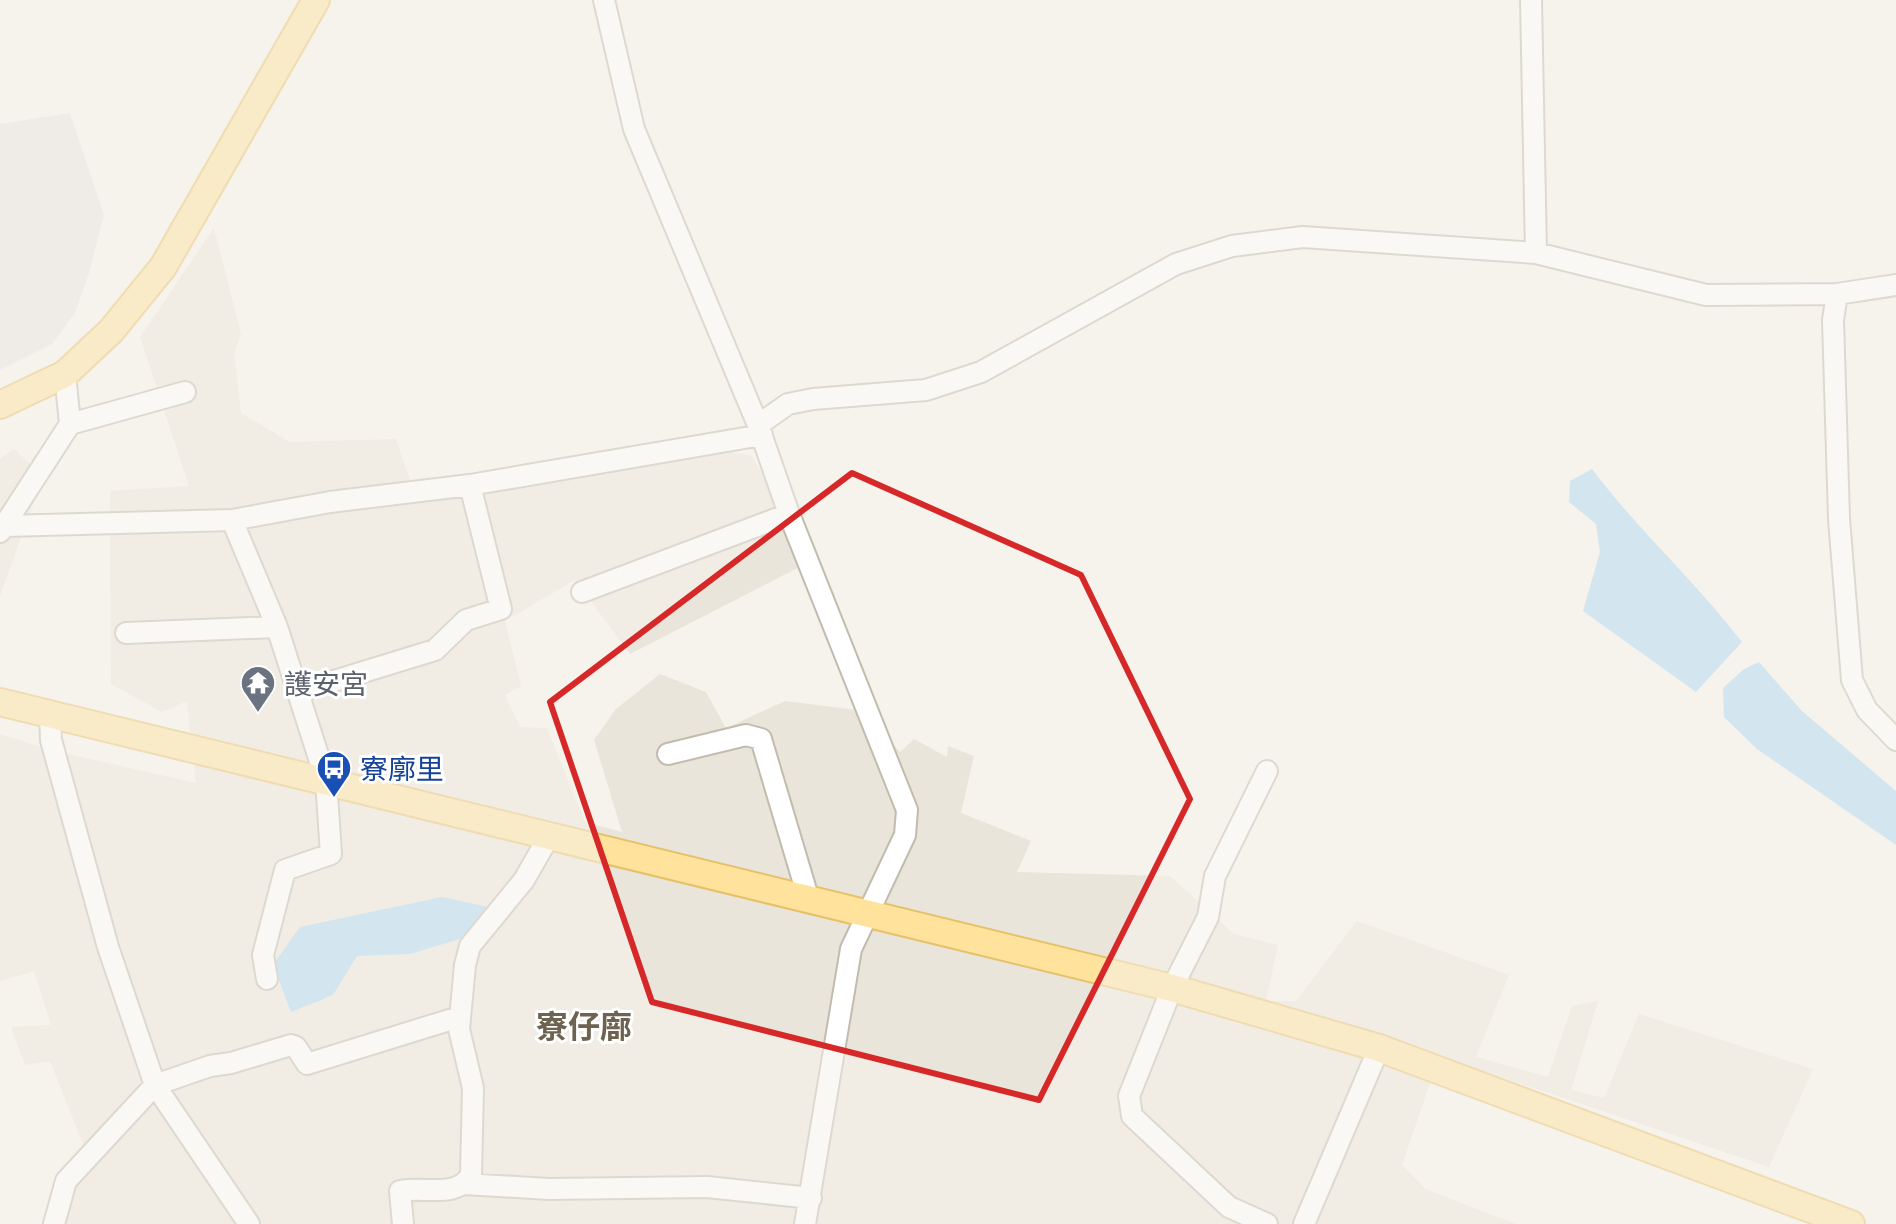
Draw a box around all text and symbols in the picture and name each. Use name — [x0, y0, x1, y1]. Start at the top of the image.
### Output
temple icon: 護安宮 — [239, 664, 277, 714]
place label: 護安宮 — [284, 664, 368, 702]
bus stop icon: 寮廓里 — [315, 749, 353, 799]
place label: 寮廓里 — [360, 749, 444, 787]
district label: 寮仔廍 — [536, 1004, 632, 1048]

